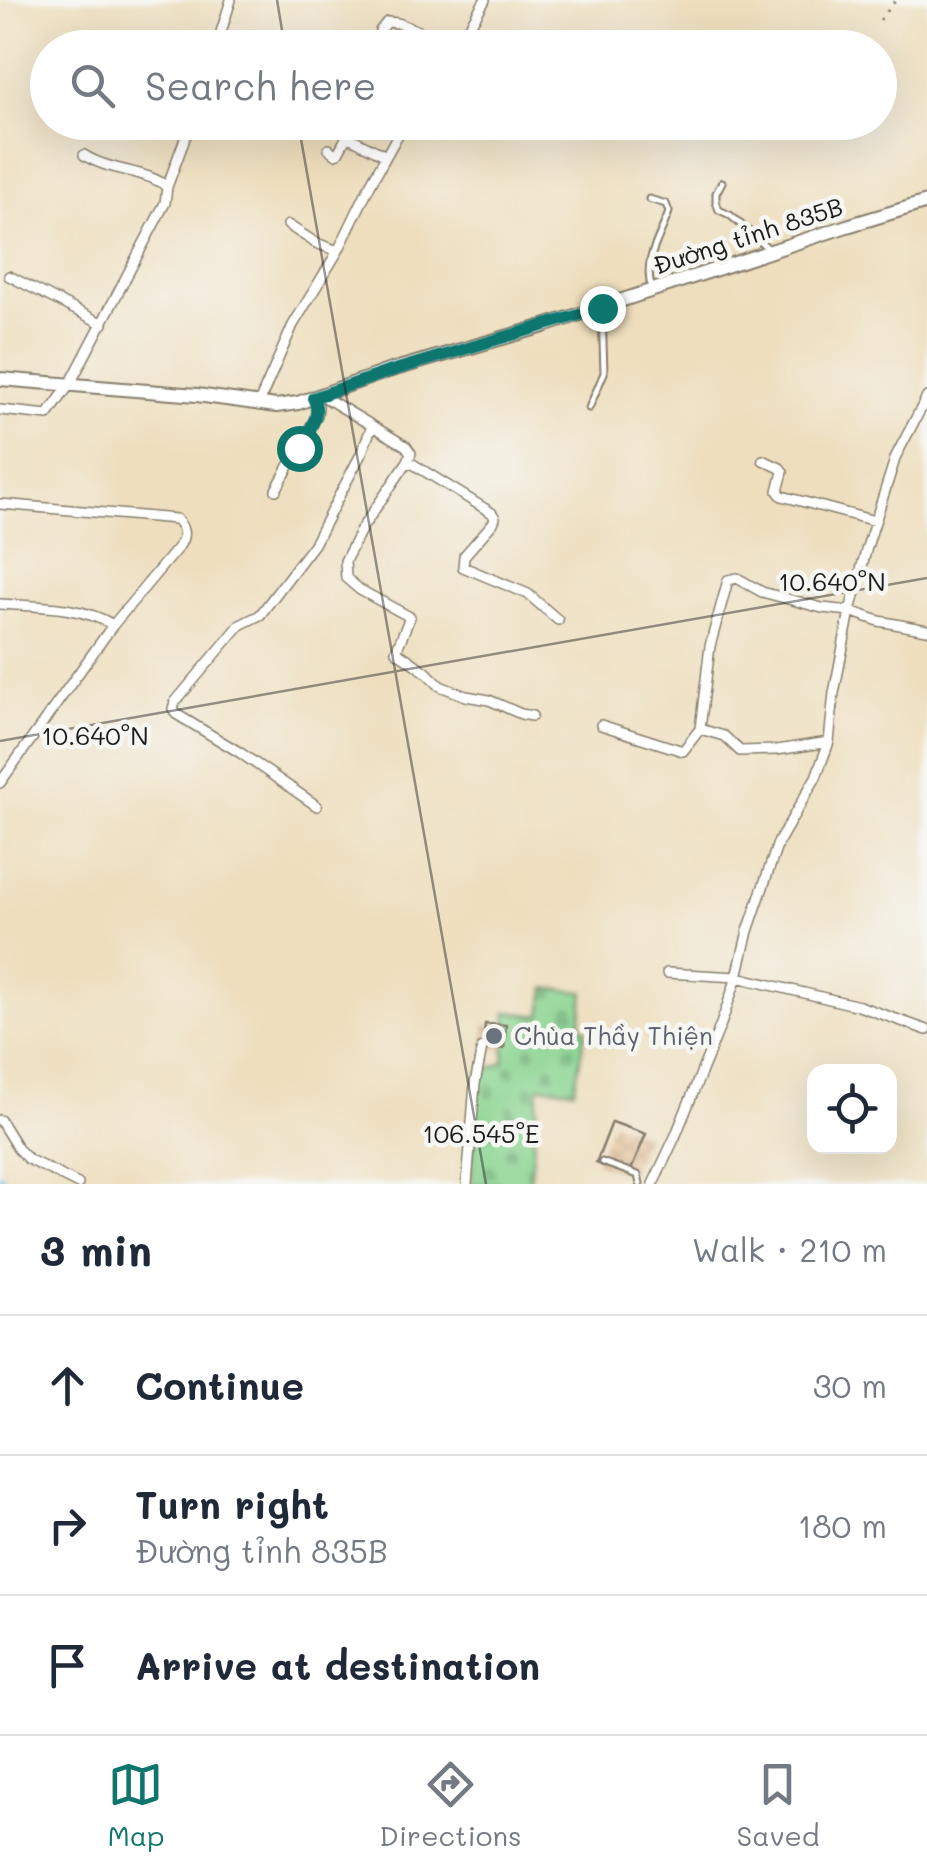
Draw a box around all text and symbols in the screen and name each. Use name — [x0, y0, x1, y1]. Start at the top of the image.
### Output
search box — [30, 30, 897, 140]
icon: search — [65, 58, 120, 113]
text: Search here — [145, 60, 376, 110]
street label: Đường tỉnh 835B — [649, 189, 847, 281]
route end — [580, 286, 626, 332]
route start — [277, 426, 323, 472]
text: 10.640°N — [778, 565, 886, 597]
text: 10.640°N — [41, 719, 149, 751]
place label: Chùa Thầy Thiện — [514, 1019, 713, 1052]
marker: Chùa Thầy Thiện — [483, 1025, 505, 1047]
map controls — [807, 1064, 897, 1154]
button: locate — [807, 1064, 897, 1154]
text: 106.545°E — [423, 1117, 539, 1149]
text: 3 min — [40, 1222, 152, 1277]
text: Walk · 210 m — [692, 1228, 887, 1270]
icon: ahead — [40, 1358, 95, 1413]
text: Continue — [135, 1360, 304, 1410]
text: 30 m — [813, 1364, 887, 1406]
text: Turn right — [135, 1479, 329, 1529]
icon: right — [40, 1498, 95, 1553]
text: 180 m — [798, 1504, 887, 1546]
text: Đường tỉnh 835B — [135, 1529, 388, 1571]
icon: arrive — [40, 1638, 95, 1693]
text: Arrive at destination — [135, 1640, 540, 1690]
tab: Map — [107, 1757, 164, 1853]
tab: Directions — [379, 1757, 522, 1853]
tab: Saved — [736, 1757, 820, 1853]

